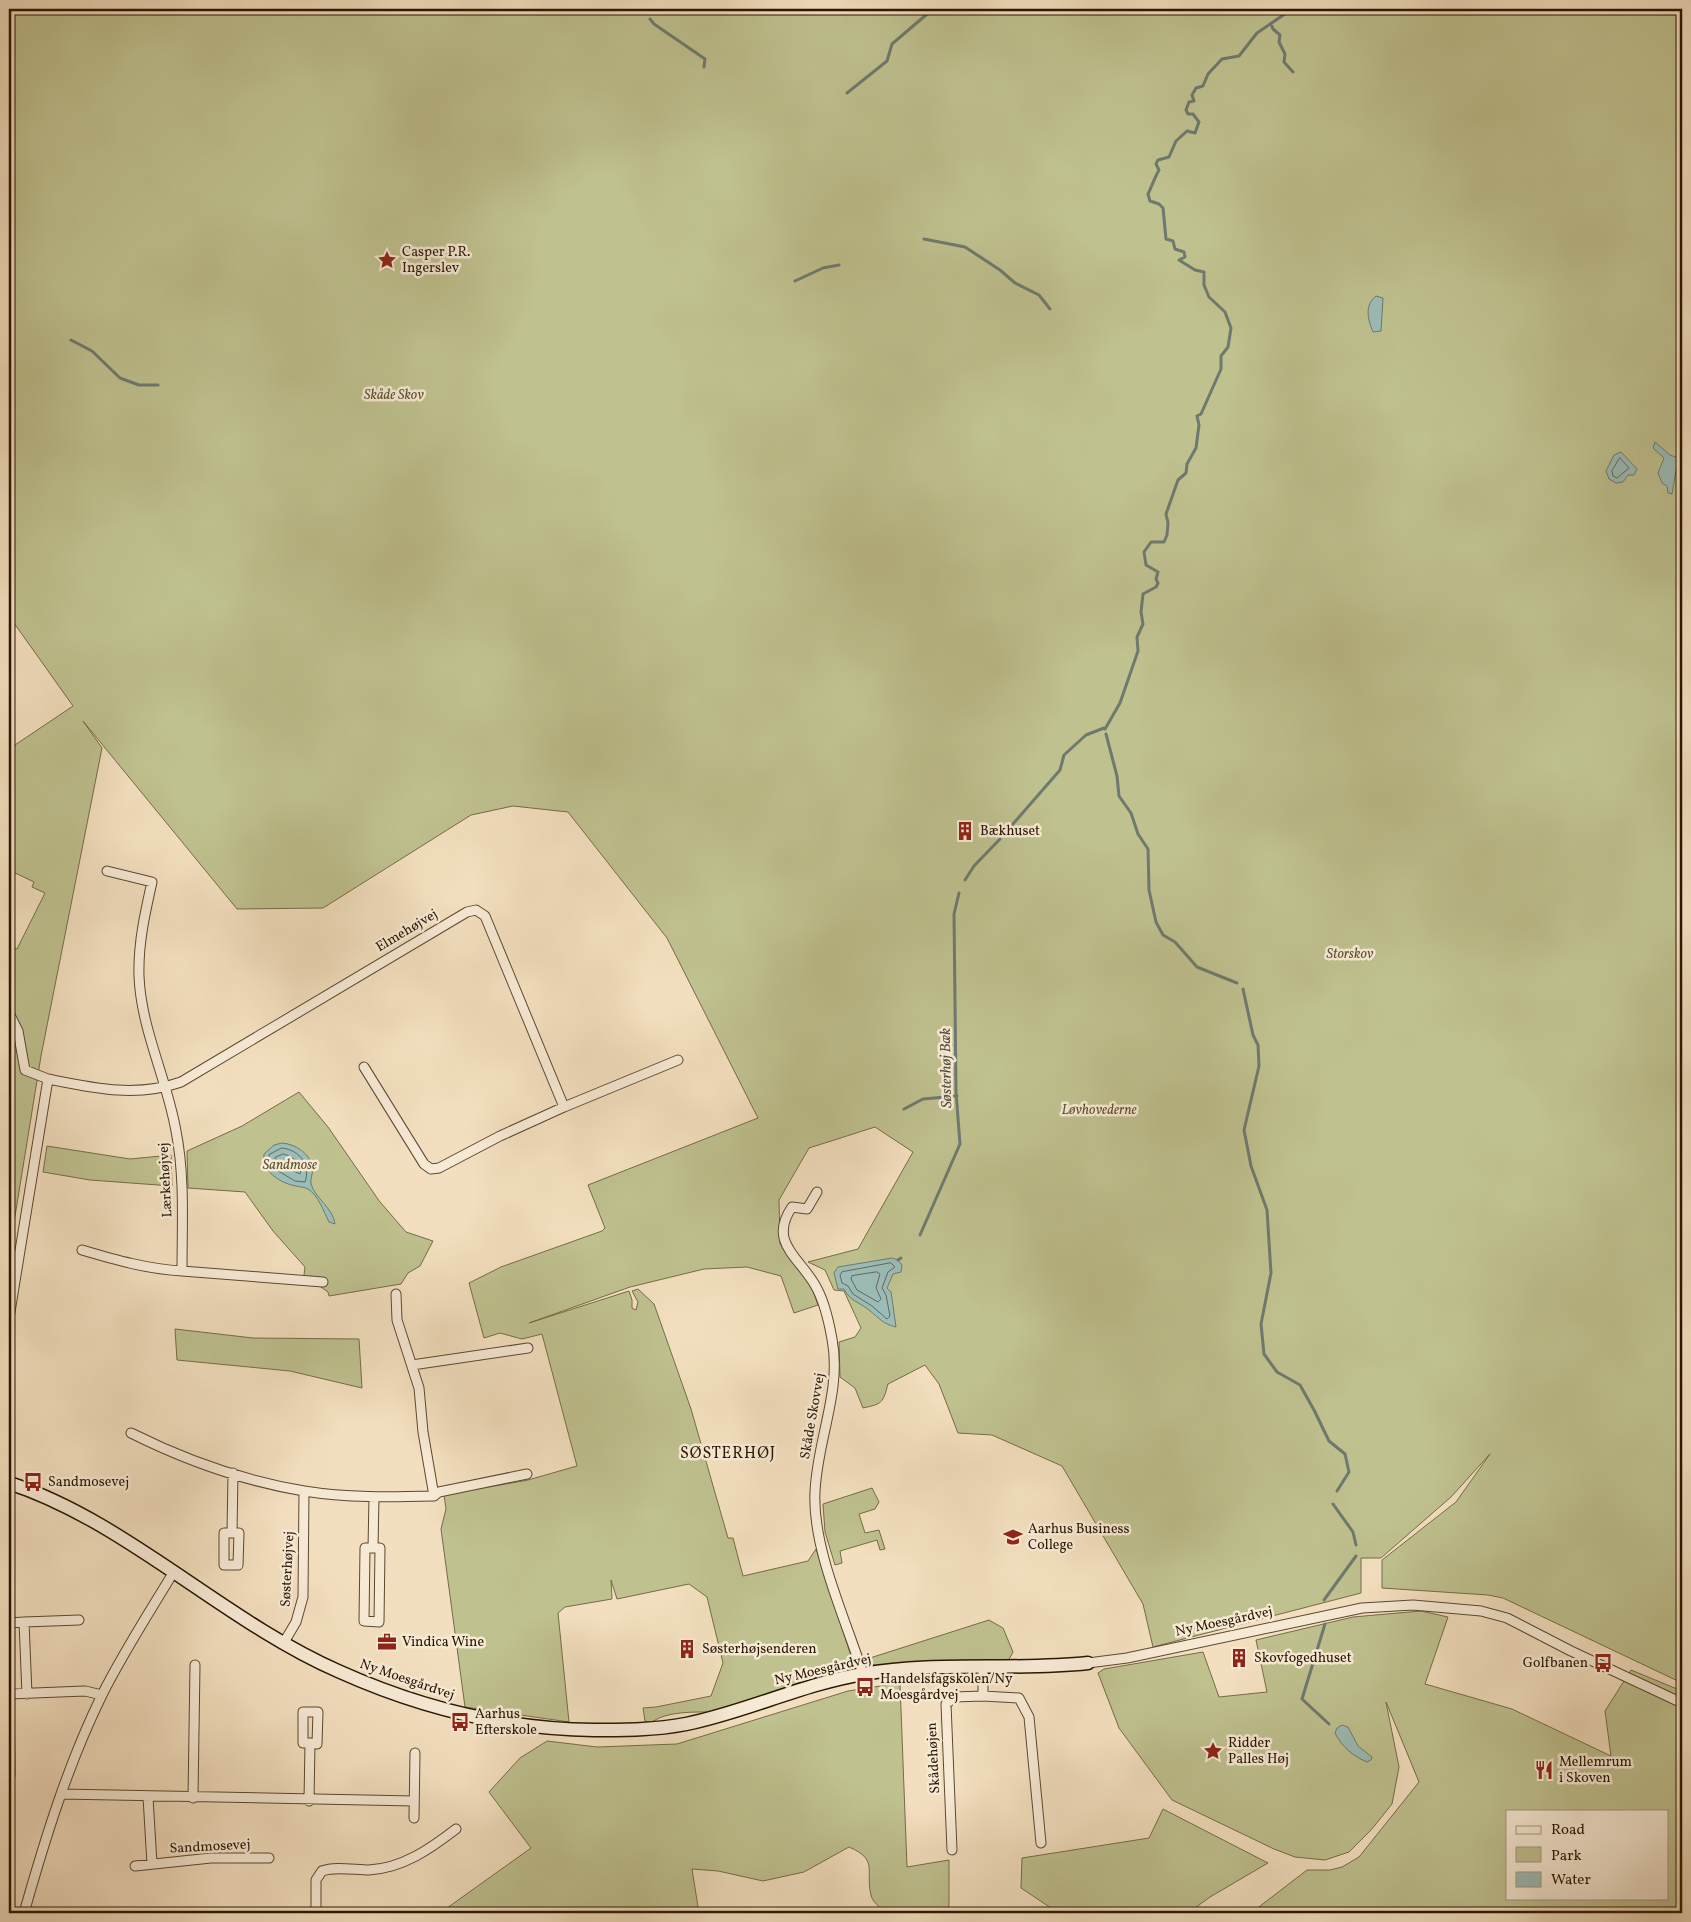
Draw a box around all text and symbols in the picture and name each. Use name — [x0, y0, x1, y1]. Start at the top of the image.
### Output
place label: Casper P.R. Ingerslev — [402, 243, 470, 278]
place icon: Casper P.R. Ingerslev — [376, 249, 398, 271]
park label: Skåde Skov — [364, 386, 424, 405]
building icon: Bækhuset — [954, 820, 976, 842]
place label: Bækhuset — [980, 822, 1040, 841]
street label: Elmehøjvej — [372, 905, 442, 957]
park label: Storskov — [1326, 945, 1374, 964]
water label: Søsterhøj Bæk — [936, 1028, 958, 1108]
park label: Løvhovederne — [1061, 1101, 1137, 1120]
street label: Lærkehøjvej — [155, 1142, 177, 1218]
park label: Sandmose — [263, 1156, 317, 1175]
street label: Skåde Skovvej — [796, 1371, 830, 1461]
district label: SØSTERHØJ — [680, 1443, 776, 1465]
bus stop icon: Sandmosevej — [22, 1471, 44, 1493]
place label: Sandmosevej — [48, 1473, 129, 1492]
place label: Aarhus Business College — [1028, 1520, 1130, 1555]
school or university icon: Aarhus Business College — [1002, 1526, 1024, 1548]
street label: Søsterhøjvej — [277, 1531, 299, 1607]
street label: Ny Moesgårdvej — [1174, 1602, 1274, 1642]
office icon: Vindica Wine — [376, 1631, 398, 1653]
place label: Vindica Wine — [402, 1633, 484, 1652]
building icon: Søsterhøjsenderen — [676, 1638, 698, 1660]
place label: Søsterhøjsenderen — [702, 1640, 817, 1659]
building icon: Skovfogedhuset — [1228, 1647, 1250, 1669]
place label: Skovfogedhuset — [1254, 1649, 1352, 1668]
street label: Ny Moesgårdvej — [773, 1650, 873, 1690]
bus stop icon: Golfbanen — [1592, 1652, 1614, 1674]
place label: Golfbanen — [1523, 1654, 1588, 1673]
street label: Ny Moesgårdvej — [357, 1655, 457, 1705]
place label: Handelsfagskolen/Ny Moesgårdvej — [880, 1670, 1013, 1705]
bus stop icon: Handelsfagskolen/Ny Moesgårdvej — [854, 1676, 876, 1698]
place label: Aarhus Efterskole — [475, 1705, 537, 1740]
bus stop icon: Aarhus Efterskole — [449, 1711, 471, 1733]
street label: Skådehøjen — [923, 1722, 945, 1794]
place label: Ridder Palles Høj — [1228, 1734, 1289, 1769]
place icon: Ridder Palles Høj — [1202, 1740, 1224, 1762]
place label: Mellemrum i Skoven — [1559, 1753, 1632, 1788]
restaurant icon: Mellemrum i Skoven — [1533, 1759, 1555, 1781]
legend — [1506, 1810, 1668, 1900]
text: Road — [1551, 1820, 1585, 1841]
street label: Sandmosevej — [169, 1835, 251, 1859]
text: Park — [1551, 1846, 1582, 1867]
text: Water — [1551, 1870, 1591, 1891]

